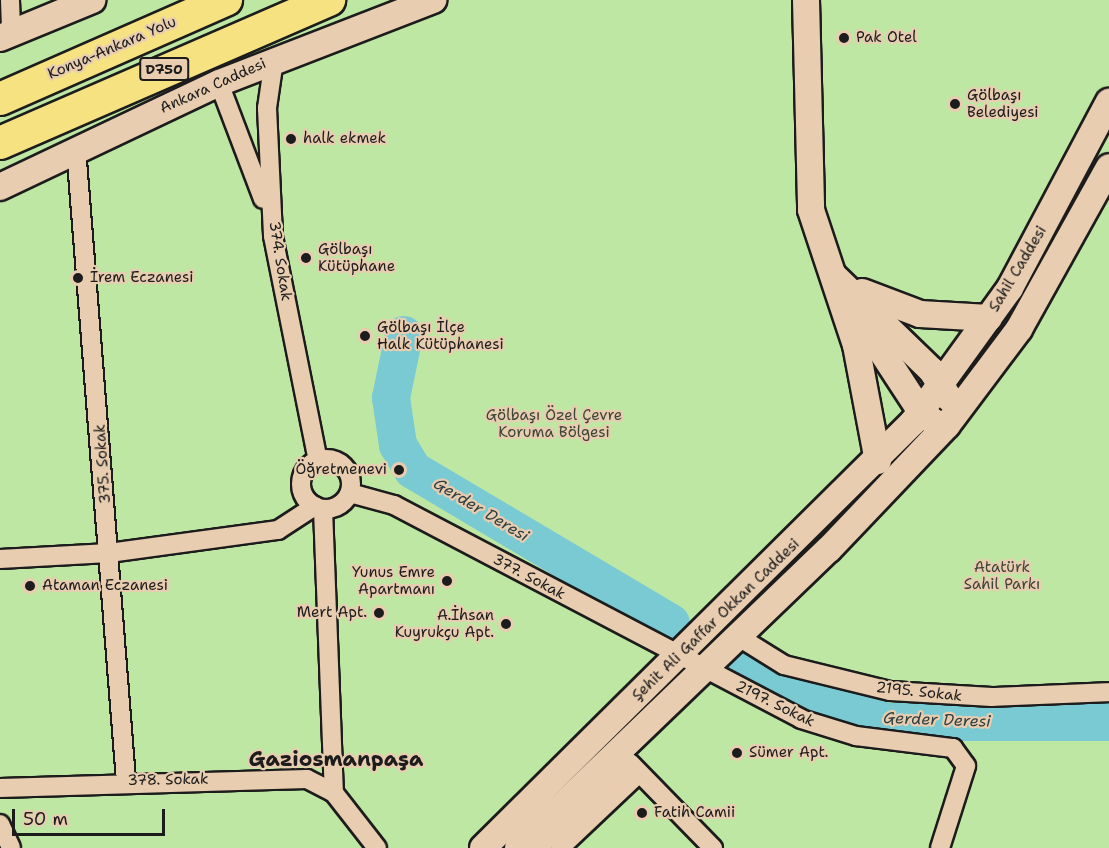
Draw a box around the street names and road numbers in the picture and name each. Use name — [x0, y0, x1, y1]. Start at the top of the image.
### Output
street label: Konya-Ankara Yolu — [45, 13, 179, 83]
street label: Ankara Caddesi — [157, 55, 269, 117]
road number: D750 — [138, 58, 190, 80]
street label: 374. Sokak — [265, 220, 295, 302]
street label: Sahil Caddesi — [985, 223, 1051, 315]
street label: 375. Sokak — [91, 424, 115, 504]
street label: Şehit Ali Gaffar Okkan Caddesi — [629, 535, 803, 705]
street label: 377. Sokak — [490, 550, 568, 604]
street label: 2197. Sokak — [732, 677, 818, 731]
street label: 2195. Sokak — [875, 679, 963, 705]
street label: 378. Sokak — [127, 770, 209, 790]

